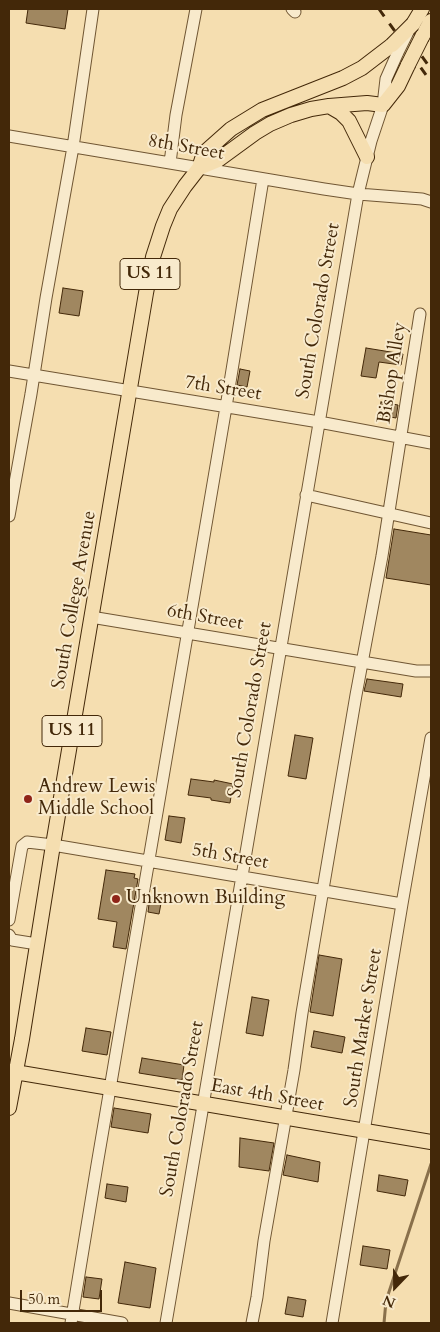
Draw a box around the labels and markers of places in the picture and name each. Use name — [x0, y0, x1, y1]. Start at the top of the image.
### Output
place label: Andrew Lewis Middle School — [38, 777, 155, 821]
marker: Andrew Lewis Middle School — [22, 793, 34, 805]
place label: Unknown Building — [126, 888, 285, 910]
marker: Unknown Building — [110, 893, 122, 905]

